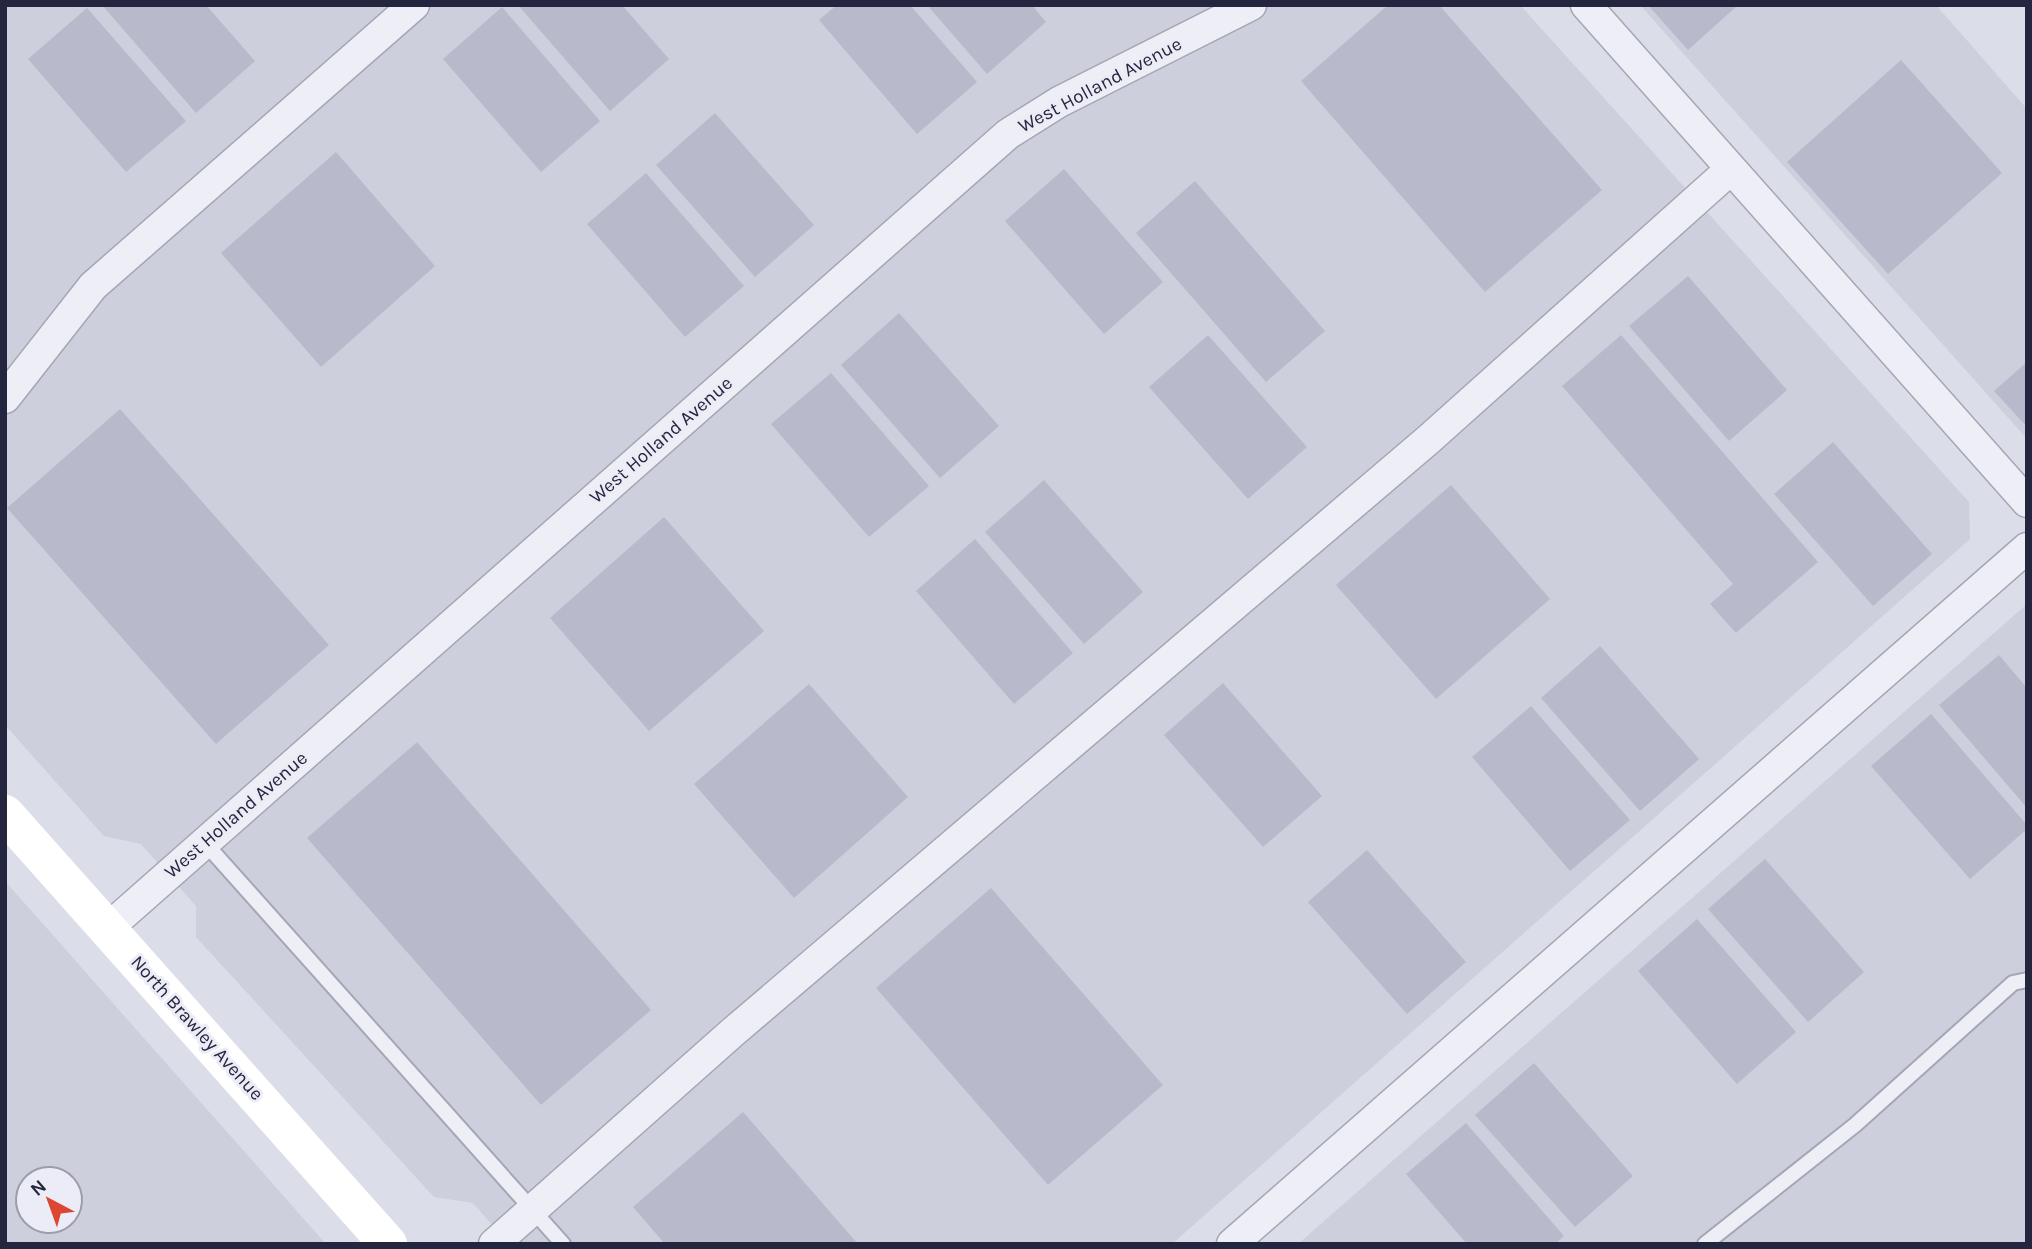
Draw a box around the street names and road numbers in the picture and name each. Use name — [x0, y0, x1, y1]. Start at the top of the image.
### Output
street label: West Holland Avenue — [1015, 33, 1185, 137]
street label: West Holland Avenue — [585, 372, 737, 508]
street label: West Holland Avenue — [160, 747, 312, 883]
street label: North Brawley Avenue — [126, 951, 268, 1105]

